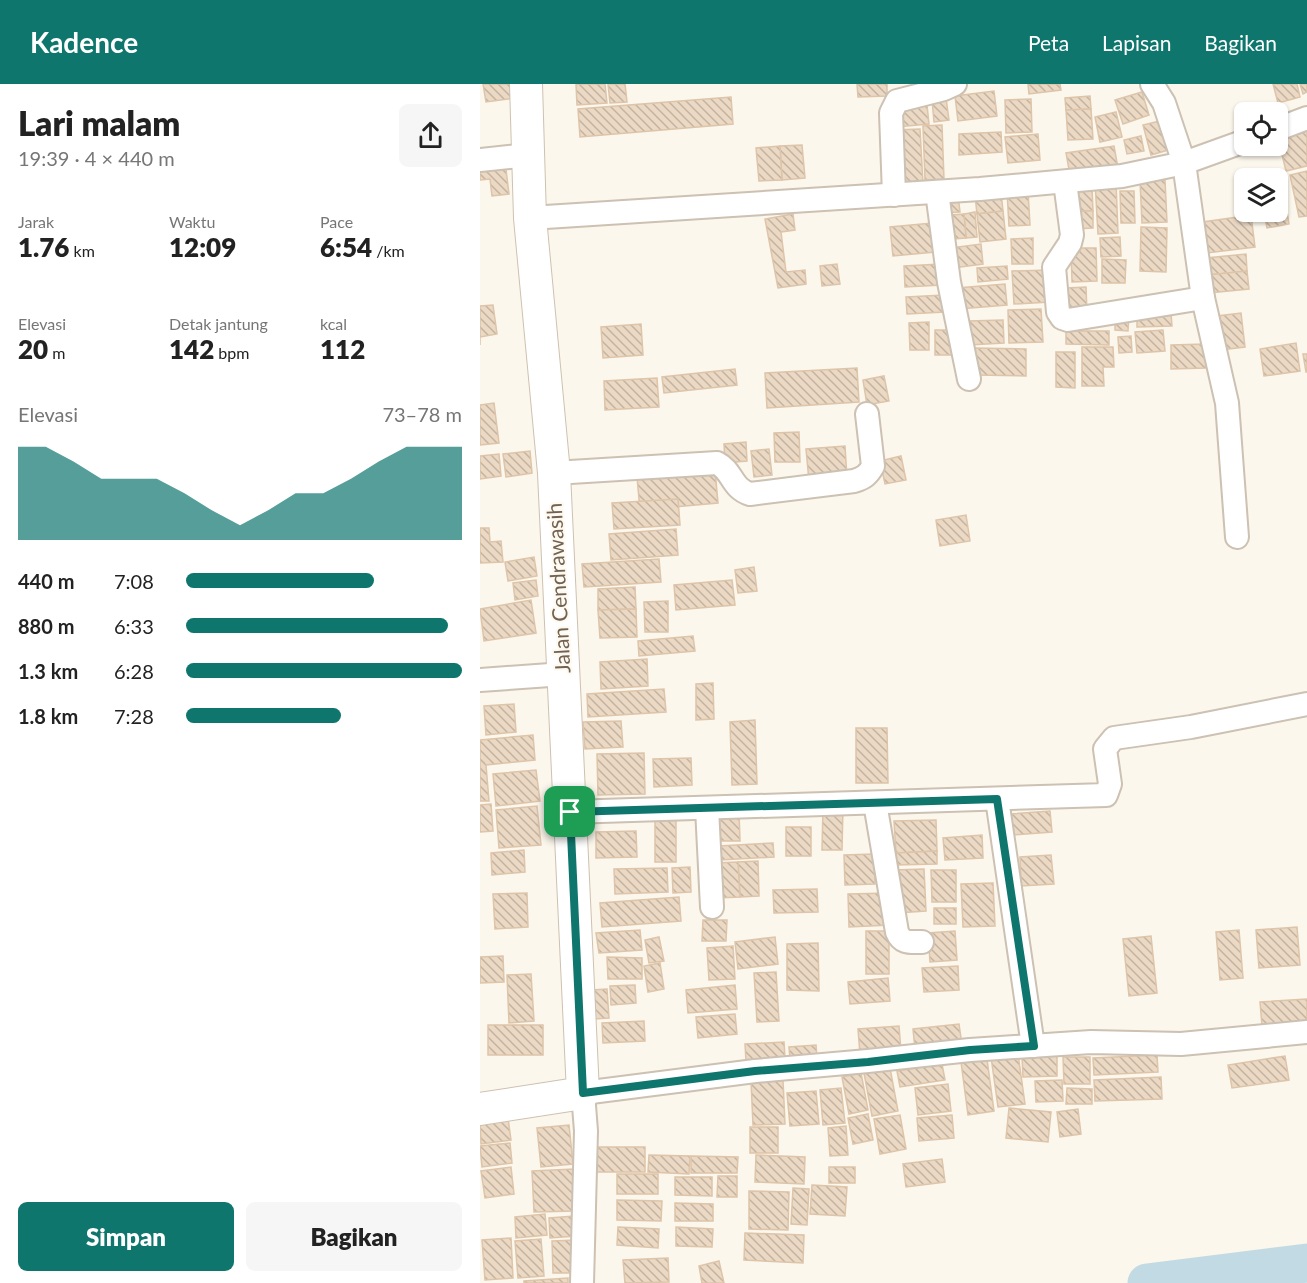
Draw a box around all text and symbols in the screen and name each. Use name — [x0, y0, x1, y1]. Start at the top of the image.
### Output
text: Kadence — [30, 25, 138, 59]
text: Peta — [1028, 30, 1069, 55]
text: Lapisan — [1102, 30, 1171, 55]
text: Bagikan — [1204, 30, 1277, 55]
map controls — [1234, 102, 1288, 222]
button: locate — [1234, 102, 1288, 156]
text: Lari malam — [18, 103, 180, 143]
button: share — [399, 104, 462, 167]
text: 19:39 · 4 × 440 m — [18, 146, 175, 170]
button: layers — [1234, 168, 1288, 222]
text: Jarak — [18, 212, 54, 231]
text: Waktu — [169, 212, 215, 231]
text: Pace — [320, 212, 353, 231]
text: 1.76 — [18, 231, 69, 263]
text: 12:09 — [169, 231, 236, 263]
text: 6:54 — [320, 231, 372, 263]
text: km — [69, 241, 95, 260]
text: /km — [372, 241, 405, 260]
text: Elevasi — [18, 314, 66, 333]
text: Detak jantung — [169, 314, 268, 333]
text: kcal — [320, 314, 347, 333]
text: 20 — [18, 333, 48, 365]
text: 142 — [169, 333, 214, 365]
text: 112 — [320, 333, 365, 365]
text: m — [48, 343, 65, 362]
text: bpm — [214, 343, 249, 362]
text: Elevasi — [18, 402, 78, 426]
text: 73–78 m — [382, 402, 462, 426]
street label: Jalan Cendrawasih — [541, 502, 574, 674]
text: 440 m — [18, 569, 74, 593]
text: 7:08 — [114, 569, 154, 593]
text: 880 m — [18, 614, 74, 638]
text: 6:33 — [114, 614, 154, 638]
text: 1.3 km — [18, 659, 78, 683]
text: 6:28 — [114, 659, 154, 683]
text: 1.8 km — [18, 704, 78, 728]
text: 7:28 — [114, 704, 154, 728]
pin — [544, 786, 595, 837]
icon: arrive — [553, 795, 586, 828]
button: Simpan — [18, 1202, 234, 1271]
button: Bagikan — [246, 1202, 462, 1271]

